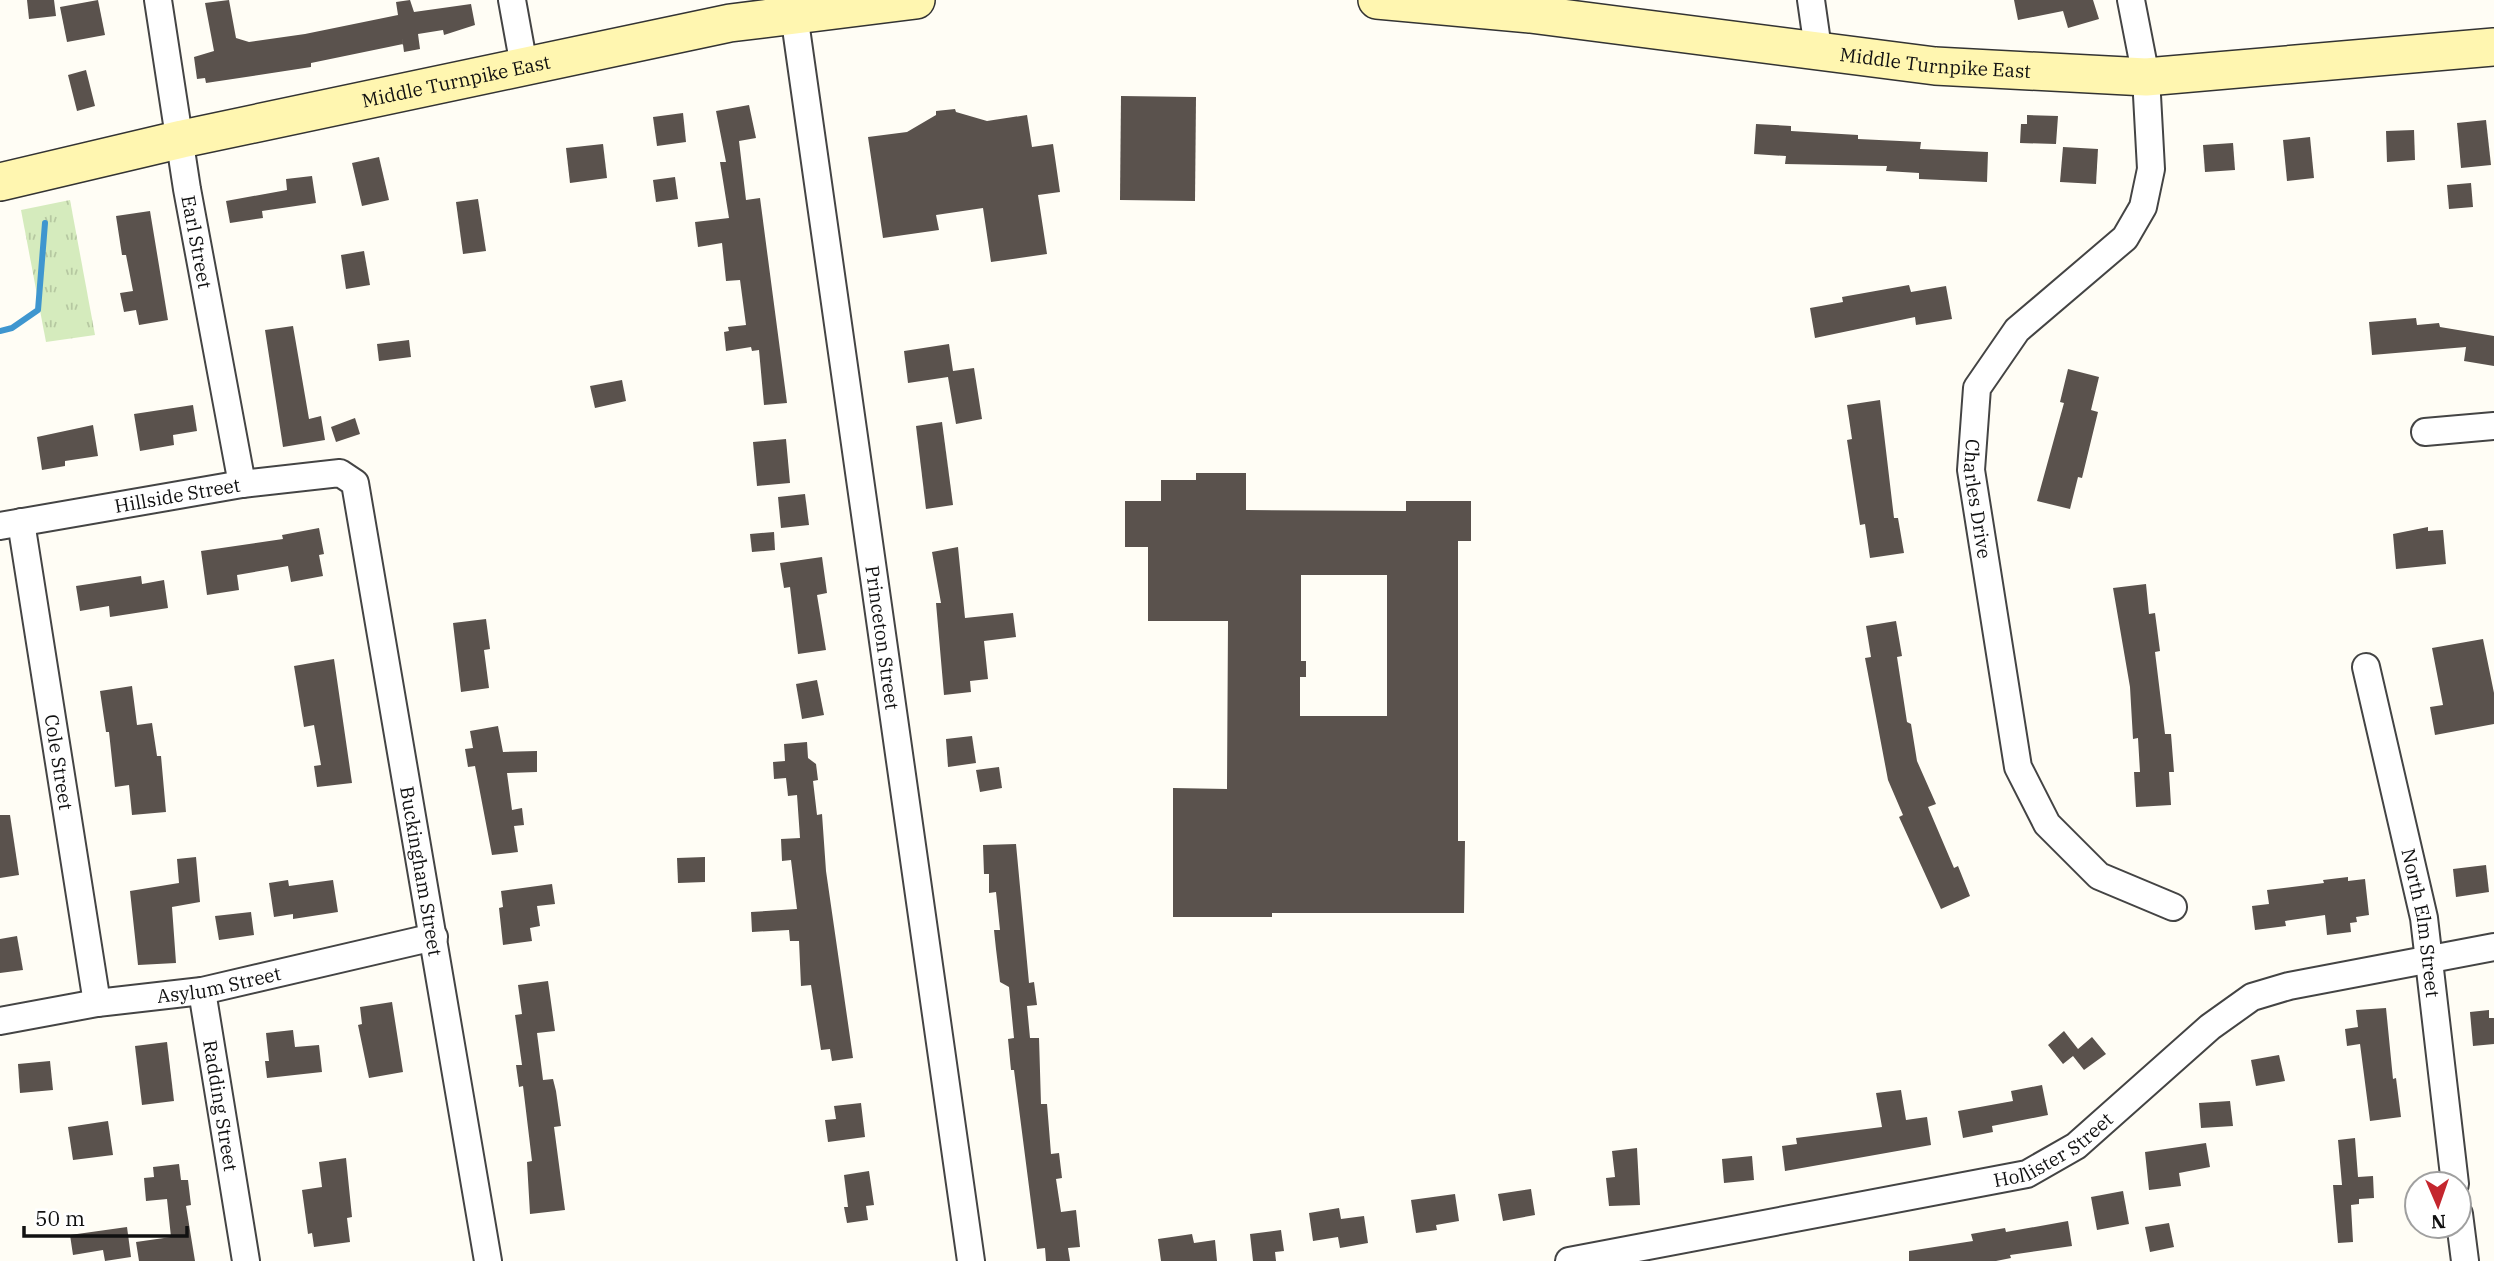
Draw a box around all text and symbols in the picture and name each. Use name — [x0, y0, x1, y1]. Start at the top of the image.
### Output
street label: Middle Turnpike East — [1838, 42, 2032, 83]
street label: Middle Turnpike East — [360, 49, 553, 113]
street label: Earl Street — [176, 193, 217, 291]
street label: Charles Drive — [1959, 438, 1997, 560]
street label: Hillside Street — [113, 472, 242, 518]
street label: Princeton Street — [860, 564, 905, 712]
street label: Cole Street — [40, 712, 78, 812]
street label: Buckingham Street — [395, 784, 448, 958]
street label: North Elm Street — [2396, 846, 2445, 999]
street label: Asylum Street — [156, 961, 283, 1008]
street label: Radding Street — [198, 1038, 243, 1173]
street label: Hollister Street — [1991, 1107, 2118, 1192]
north arrow — [2403, 1170, 2473, 1240]
scale bar — [24, 1194, 187, 1238]
text: 50 m — [35, 1204, 85, 1232]
text: N — [2431, 1210, 2447, 1234]

